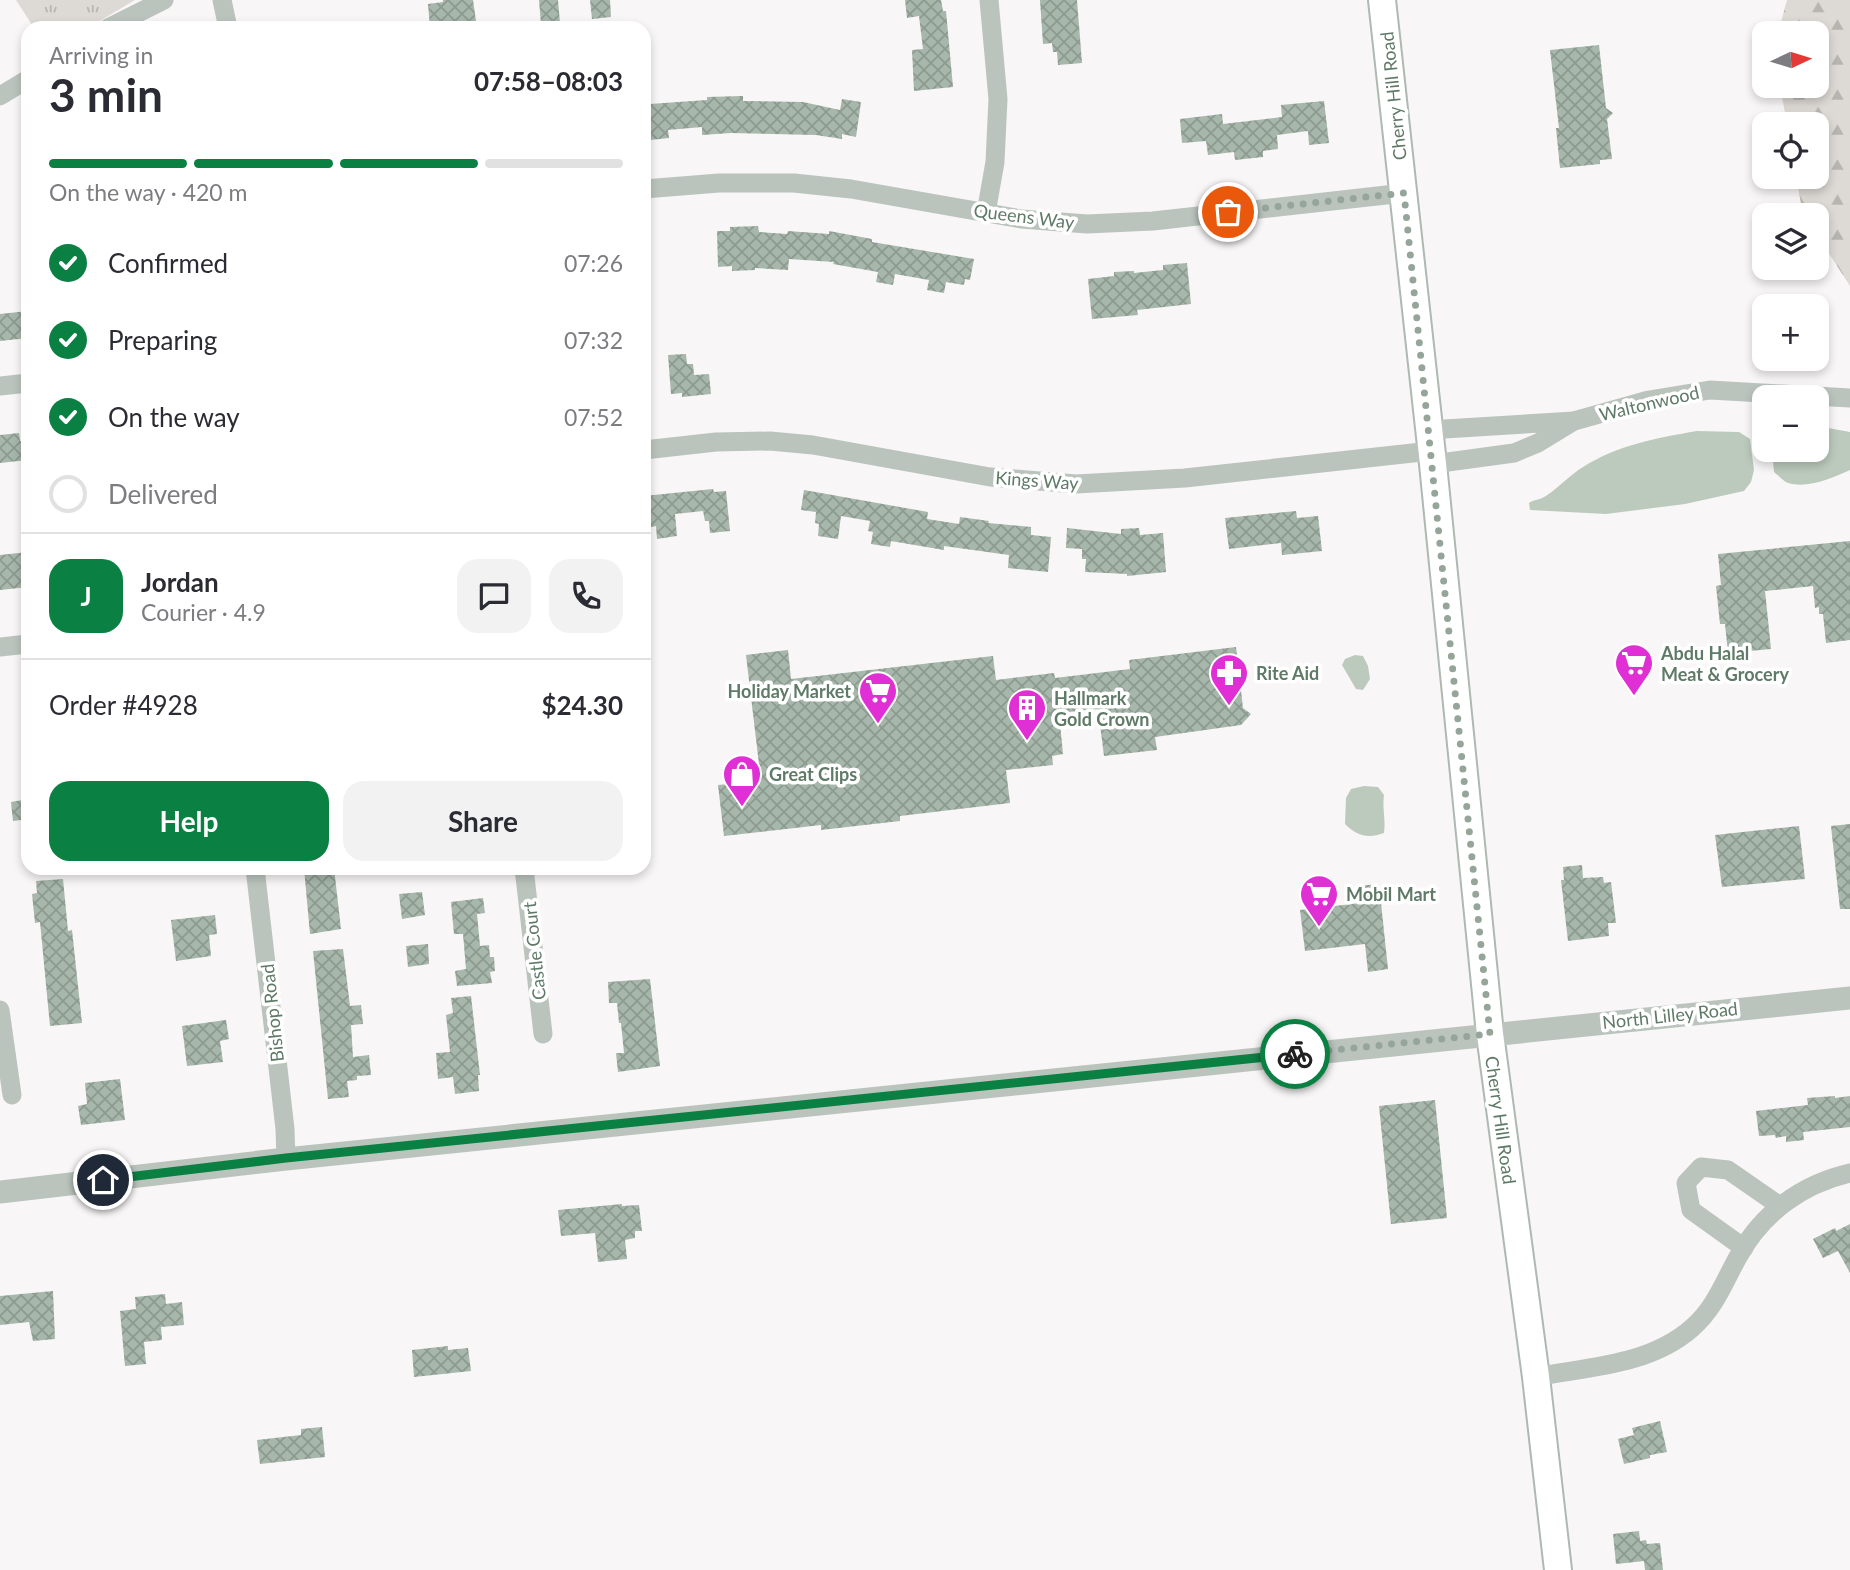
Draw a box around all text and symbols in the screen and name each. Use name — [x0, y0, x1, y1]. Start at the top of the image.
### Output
north arrow — [1752, 21, 1829, 98]
map controls — [1752, 21, 1829, 462]
street label: Cherry Hill Road — [1375, 31, 1411, 161]
text: Arriving in — [49, 41, 153, 69]
text: 07:58–08:03 — [474, 65, 623, 97]
text: 3 min — [49, 67, 163, 122]
button: locate — [1752, 112, 1829, 189]
text: On the way · 420 m — [49, 178, 248, 206]
pin — [1198, 182, 1258, 242]
icon: bag — [1209, 193, 1247, 231]
street label: Queens Way — [972, 199, 1076, 233]
button: layers — [1752, 203, 1829, 280]
icon: check — [49, 244, 87, 282]
text: Confirmed — [108, 247, 228, 279]
text: 07:26 — [564, 249, 623, 277]
button: + — [1752, 294, 1829, 371]
icon: check — [49, 321, 87, 359]
text: Preparing — [108, 324, 217, 356]
text: 07:32 — [564, 326, 623, 354]
street label: Waltonwood — [1597, 381, 1701, 425]
button: − — [1752, 385, 1829, 462]
icon: check — [49, 398, 87, 436]
text: On the way — [108, 401, 240, 433]
text: 07:52 — [564, 403, 623, 431]
street label: Kings Way — [995, 466, 1080, 494]
text: Delivered — [108, 478, 218, 510]
button: chat — [457, 559, 531, 633]
button: phone — [549, 559, 623, 633]
text: Jordan — [141, 566, 219, 598]
text: J — [80, 580, 92, 612]
text: Courier · 4.9 — [141, 598, 266, 626]
supermarket icon: Abdu Halal Meat & Grocery — [1613, 642, 1655, 697]
place label: Abdu Halal Meat & Grocery — [1660, 642, 1789, 685]
pharmacy icon: Rite Aid — [1208, 652, 1250, 707]
place label: Rite Aid — [1256, 662, 1319, 684]
supermarket icon: Holiday Market — [857, 670, 899, 725]
place label: Holiday Market — [728, 680, 851, 702]
building icon: Hallmark Gold Crown — [1006, 687, 1048, 742]
place label: Hallmark Gold Crown — [1054, 687, 1149, 730]
text: Order #4928 — [49, 689, 198, 721]
text: $24.30 — [541, 689, 623, 721]
shop icon: Great Clips — [721, 753, 763, 808]
place label: Great Clips — [769, 763, 857, 785]
button: Help — [49, 781, 329, 861]
button: Share — [343, 781, 623, 861]
supermarket icon: Mobil Mart — [1298, 873, 1340, 928]
place label: Mobil Mart — [1346, 883, 1436, 905]
street label: Castle Court — [518, 900, 550, 1001]
street label: Bishop Road — [256, 963, 288, 1063]
street label: North Lilley Road — [1601, 997, 1739, 1033]
courier — [1260, 1019, 1330, 1089]
icon: bike — [1276, 1035, 1314, 1073]
street label: Cherry Hill Road — [1481, 1055, 1521, 1185]
pin — [73, 1150, 133, 1210]
icon: home — [84, 1161, 122, 1199]

